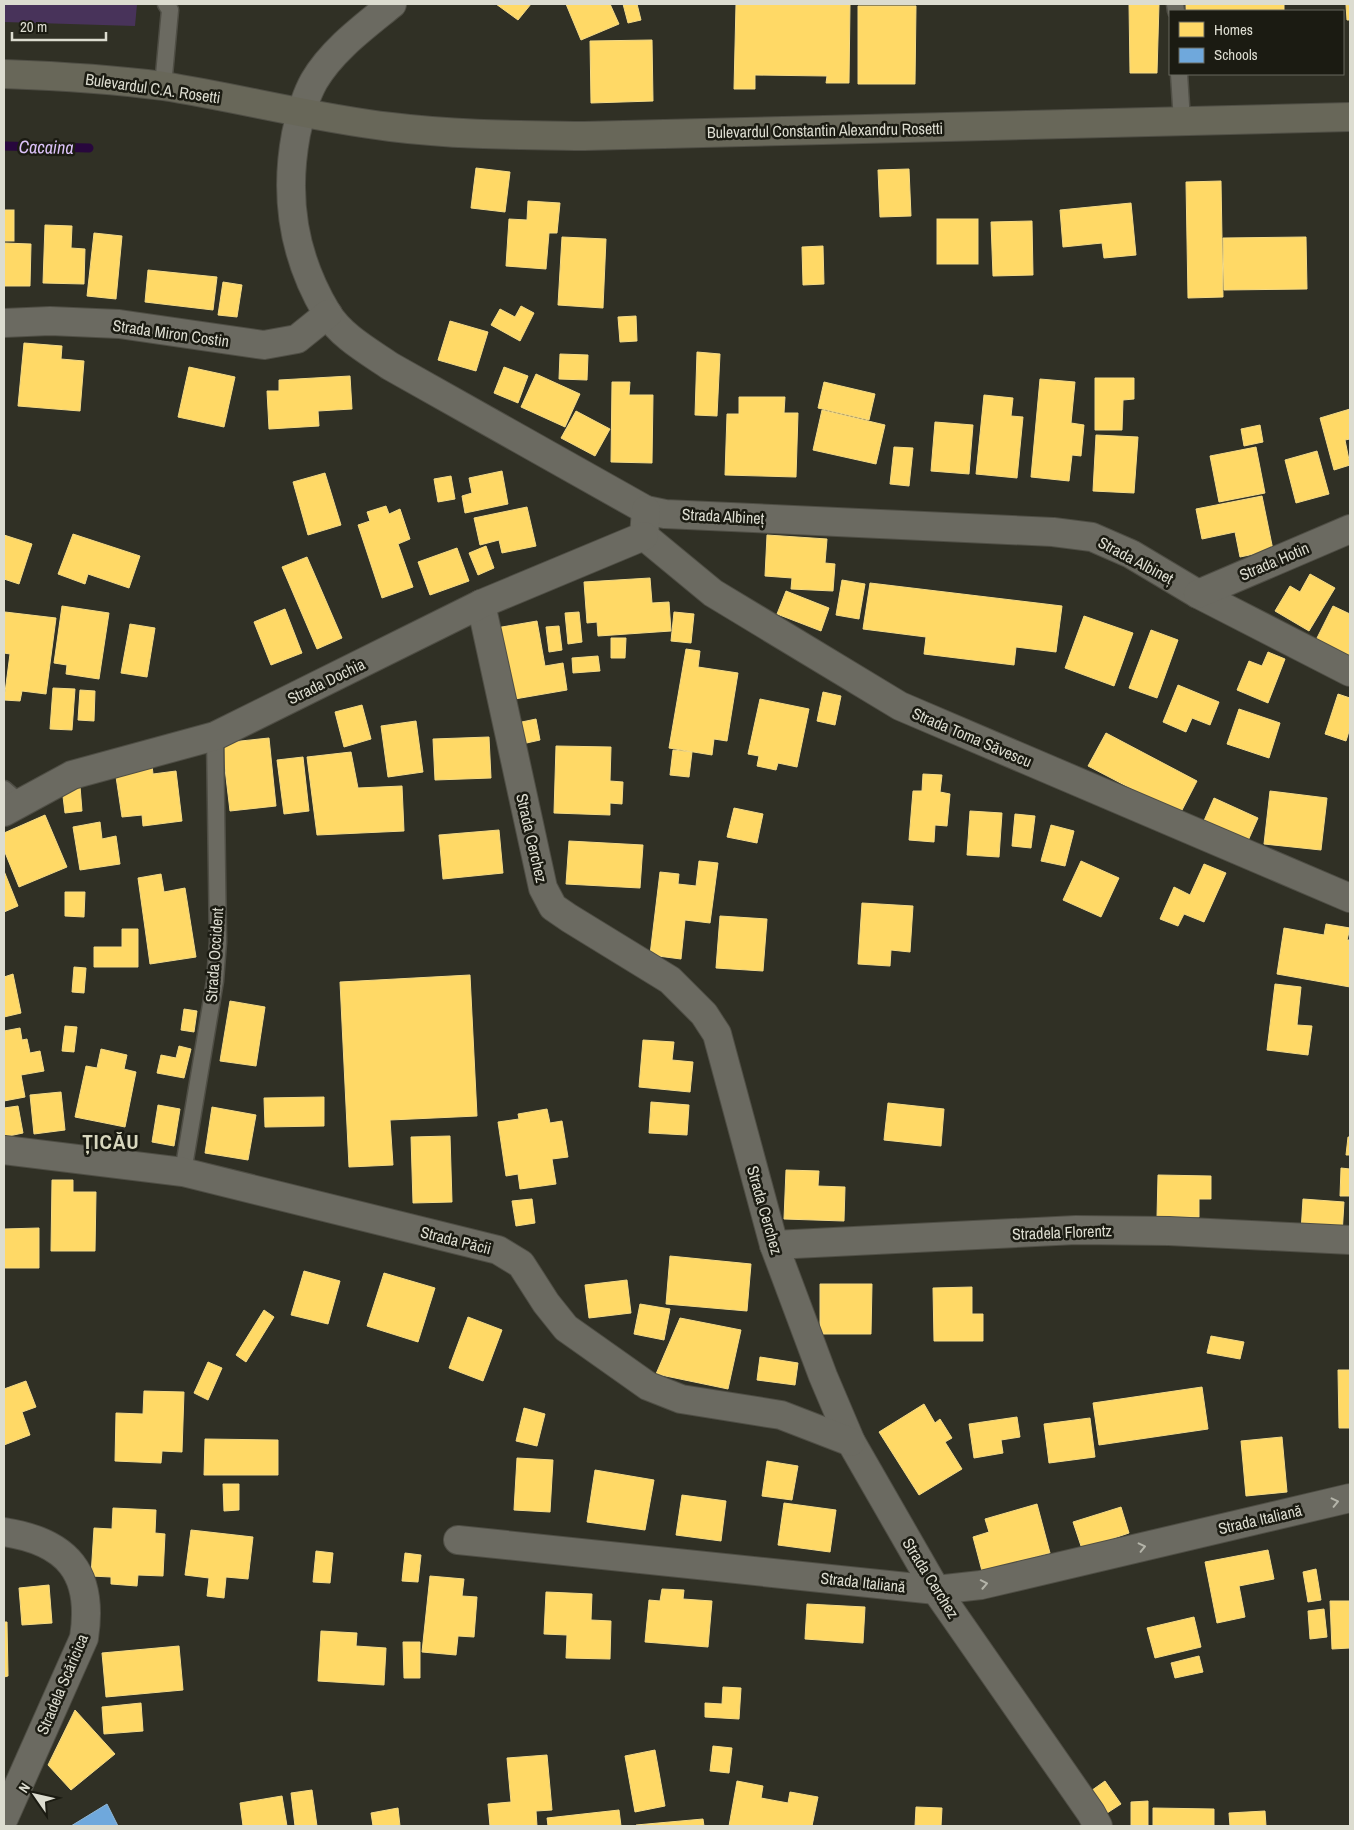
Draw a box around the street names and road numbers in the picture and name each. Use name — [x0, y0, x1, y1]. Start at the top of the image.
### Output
street label: Bulevardul C.A. Rosetti — [84, 68, 222, 108]
street label: Bulevardul Constantin Alexandru Rosetti — [707, 117, 943, 143]
street label: Strada Miron Costin — [111, 314, 231, 352]
street label: Strada Albineț — [681, 503, 765, 529]
street label: Strada Albineț — [1094, 531, 1178, 589]
street label: Strada Hotin — [1236, 536, 1312, 586]
street label: Strada Dochia — [283, 652, 369, 709]
street label: Strada Toma Săvescu — [909, 702, 1035, 772]
street label: Strada Cerchez — [511, 791, 553, 885]
street label: Strada Occident — [200, 907, 228, 1003]
street label: Strada Cerchez — [742, 1163, 788, 1257]
street label: Stradela Florentz — [1012, 1219, 1113, 1245]
street label: Strada Păcii — [418, 1221, 494, 1259]
street label: Strada Italiană — [1216, 1499, 1305, 1539]
street label: Strada Cerchez — [898, 1534, 965, 1623]
street label: Strada Italiană — [819, 1567, 907, 1597]
street label: Stradela Scăricica — [31, 1630, 93, 1738]

